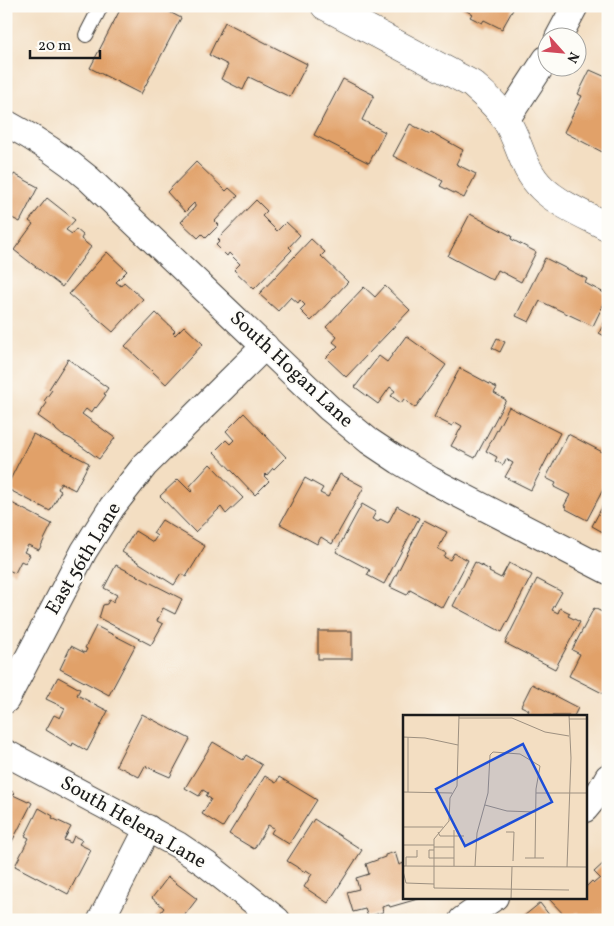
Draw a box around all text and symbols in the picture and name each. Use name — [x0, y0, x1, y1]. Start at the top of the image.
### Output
scale bar — [30, 28, 100, 60]
north arrow — [536, 28, 586, 78]
text: 20 m — [38, 36, 71, 57]
text: N — [561, 48, 583, 66]
street label: South Hogan Lane — [223, 305, 359, 435]
street label: East 56th Lane — [39, 497, 129, 621]
inset map — [403, 715, 586, 898]
street label: South Helena Lane — [55, 770, 211, 876]

